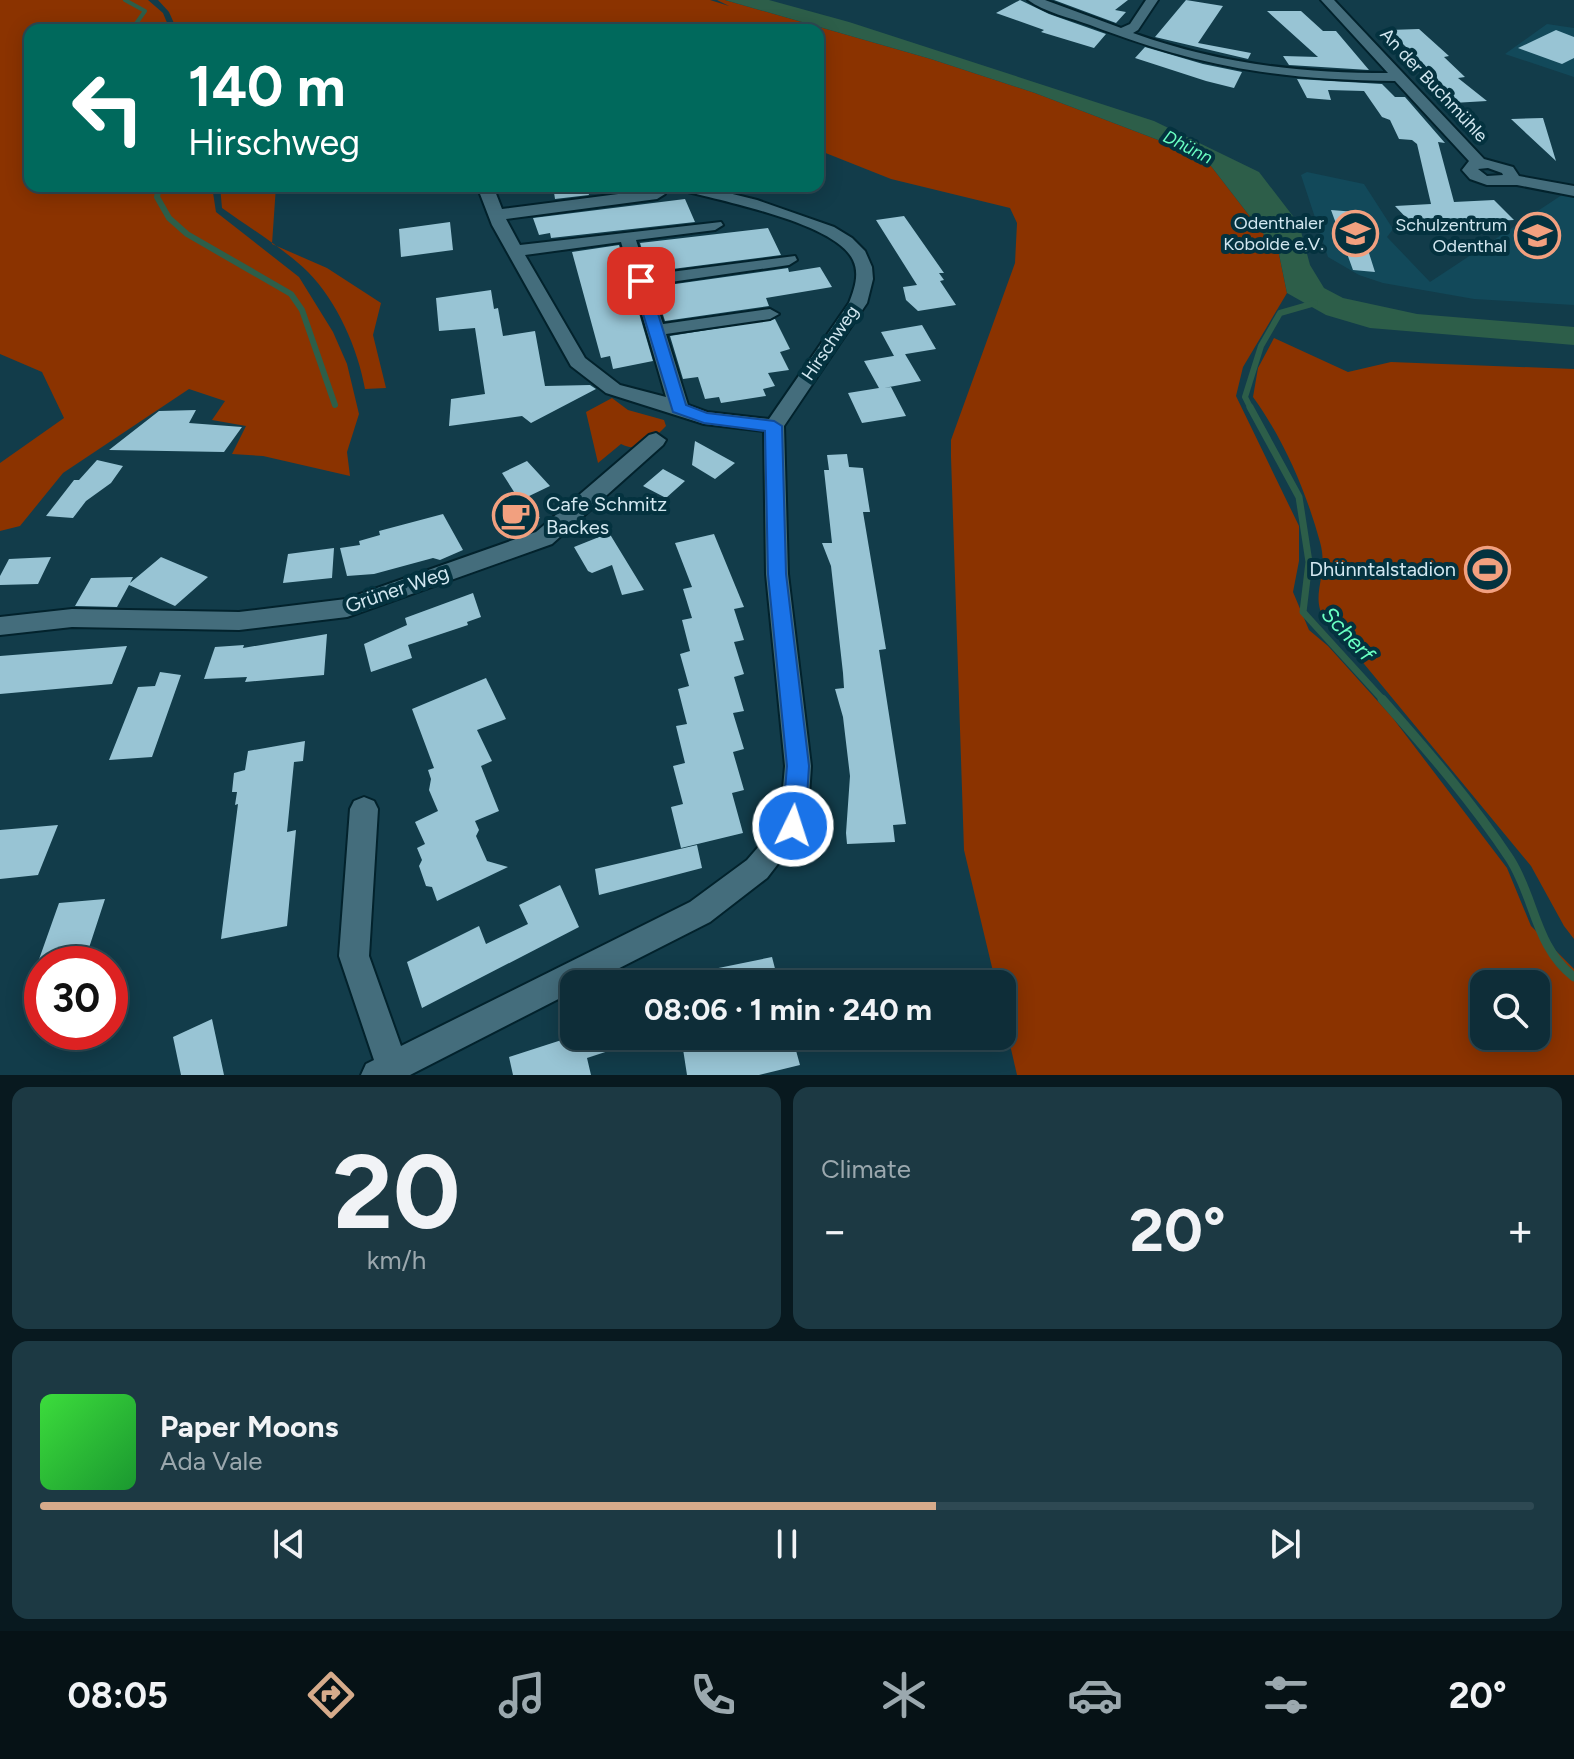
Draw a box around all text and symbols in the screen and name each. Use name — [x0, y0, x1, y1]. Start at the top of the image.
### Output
street label: An der Buchmühle — [1376, 24, 1492, 147]
text: 140 m — [188, 53, 346, 120]
icon: left — [56, 56, 160, 160]
text: Hirschweg — [188, 121, 360, 164]
water label: Dhünn — [1160, 125, 1216, 169]
school or university icon: Odenthaler Kobolde e.V. — [1331, 209, 1379, 257]
school or university icon: Schulzentrum Odenthal — [1514, 211, 1562, 259]
place label: Odenthaler Kobolde e.V. — [1223, 212, 1324, 255]
place label: Schulzentrum Odenthal — [1395, 214, 1507, 257]
pin — [607, 247, 675, 315]
icon: arrive — [619, 259, 663, 303]
street label: Hirschweg — [797, 301, 863, 385]
cafe icon: Cafe Schmitz Backes — [491, 491, 539, 539]
place label: Cafe Schmitz Backes — [546, 492, 667, 539]
sports icon: Dhünntalstadion — [1463, 545, 1511, 593]
place label: Dhünntalstadion — [1309, 557, 1456, 581]
street label: Grüner Weg — [342, 560, 452, 618]
water label: Scherf — [1316, 601, 1381, 668]
position arrow — [751, 784, 835, 868]
speed limit sign: 30 — [24, 946, 128, 1050]
map controls — [1470, 970, 1550, 1050]
button: search — [1470, 970, 1550, 1050]
text: 08:06 · 1 min · 240 m — [644, 991, 932, 1028]
text: 20 — [333, 1129, 460, 1254]
text: Climate — [821, 1153, 911, 1185]
text: 20° — [1129, 1194, 1226, 1266]
text: − — [821, 1204, 848, 1257]
text: + — [1507, 1204, 1534, 1257]
text: km/h — [367, 1244, 426, 1276]
text: Paper Moons — [160, 1408, 339, 1445]
text: Ada Vale — [160, 1445, 263, 1477]
icon: previous — [267, 1522, 311, 1566]
icon: pause — [765, 1522, 809, 1566]
icon: next — [1263, 1522, 1307, 1566]
icon: directions — [303, 1667, 359, 1723]
icon: music — [494, 1667, 550, 1723]
icon: phone — [685, 1667, 741, 1723]
icon: climate — [876, 1667, 932, 1723]
icon: car — [1067, 1667, 1123, 1723]
icon: filters — [1258, 1667, 1314, 1723]
text: 08:05 — [67, 1674, 168, 1717]
text: 20° — [1449, 1674, 1507, 1717]

